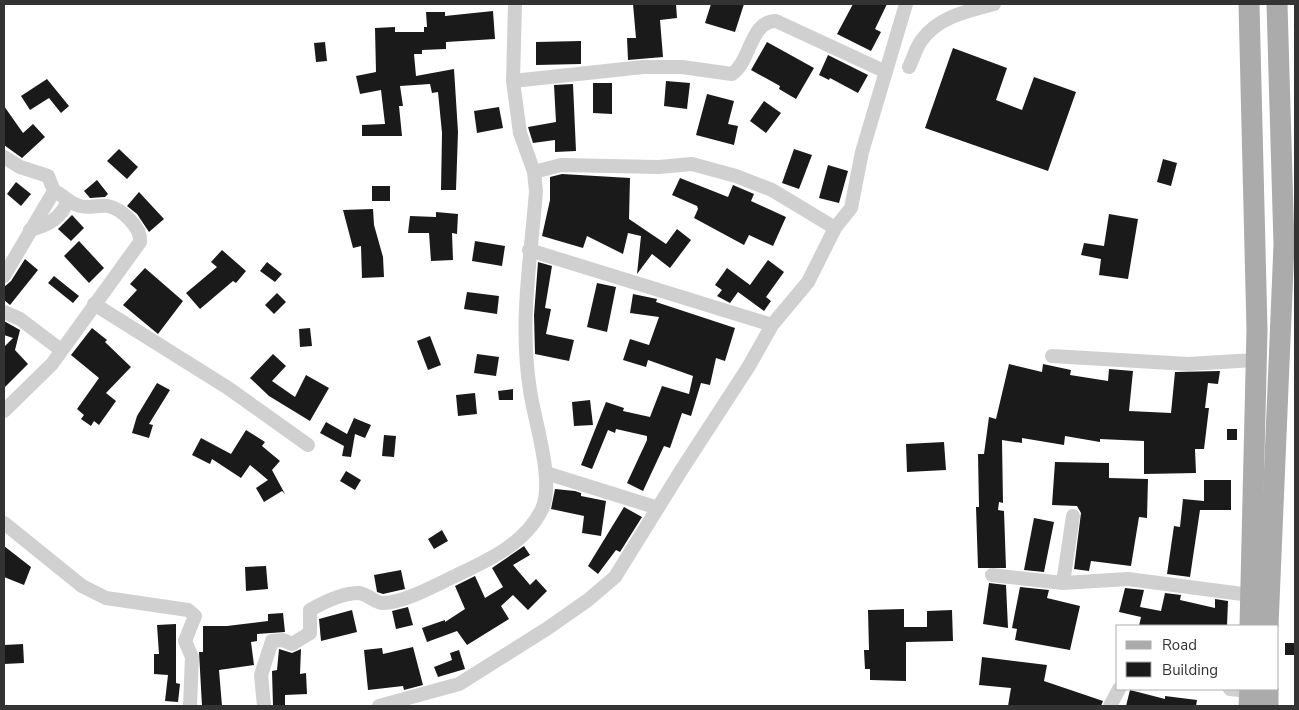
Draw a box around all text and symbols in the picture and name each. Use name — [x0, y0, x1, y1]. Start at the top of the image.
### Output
legend — [1116, 625, 1279, 690]
text: Road — [1162, 635, 1197, 655]
text: Building — [1162, 660, 1218, 680]

